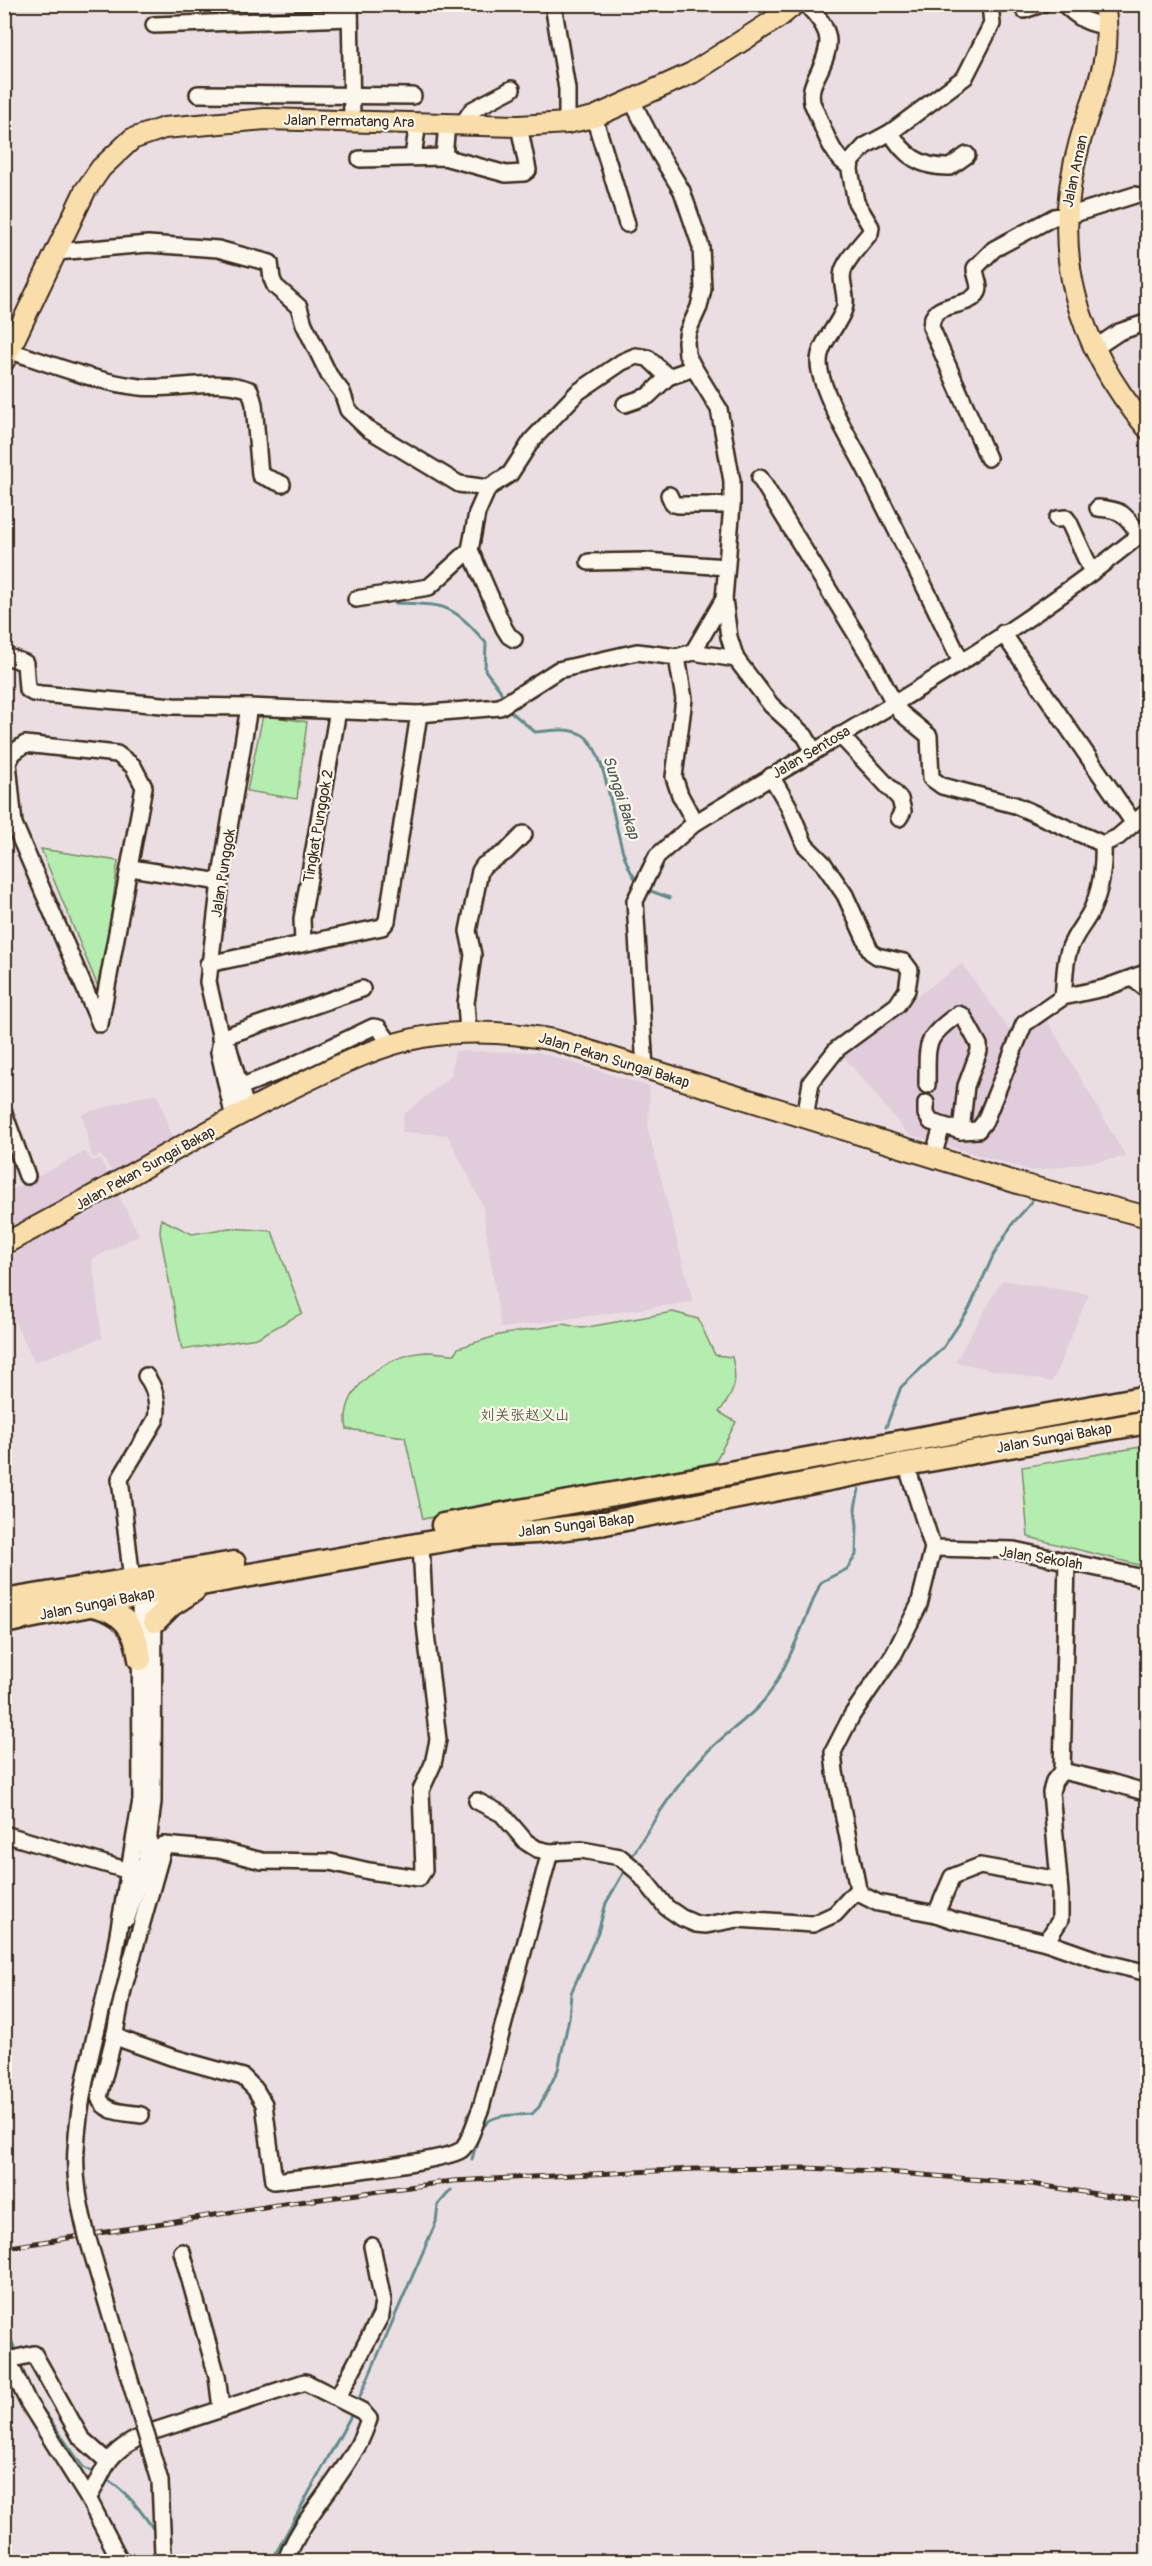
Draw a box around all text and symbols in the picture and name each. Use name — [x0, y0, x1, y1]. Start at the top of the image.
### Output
street label: Jalan Permatang Ara — [283, 111, 415, 132]
street label: Jalan Aman — [1059, 133, 1092, 209]
street label: Jalan Sentosa — [769, 722, 854, 783]
water label: Sungai Bakap — [598, 753, 644, 843]
street label: Tingkat Punggok 2 — [299, 768, 338, 884]
street label: Jalan Punggok — [207, 827, 240, 919]
street label: Jalan Pekan Sungai Bakap — [536, 1028, 692, 1093]
street label: Jalan Pekan Sungai Bakap — [72, 1122, 219, 1215]
park label: 刘关张赵义山 — [480, 1406, 570, 1425]
street label: Jalan Sungai Bakap — [995, 1419, 1113, 1458]
street label: Jalan Sungai Bakap — [517, 1509, 635, 1542]
street label: Jalan Sekolah — [998, 1543, 1084, 1574]
street label: Jalan Sungai Bakap — [38, 1584, 156, 1625]

